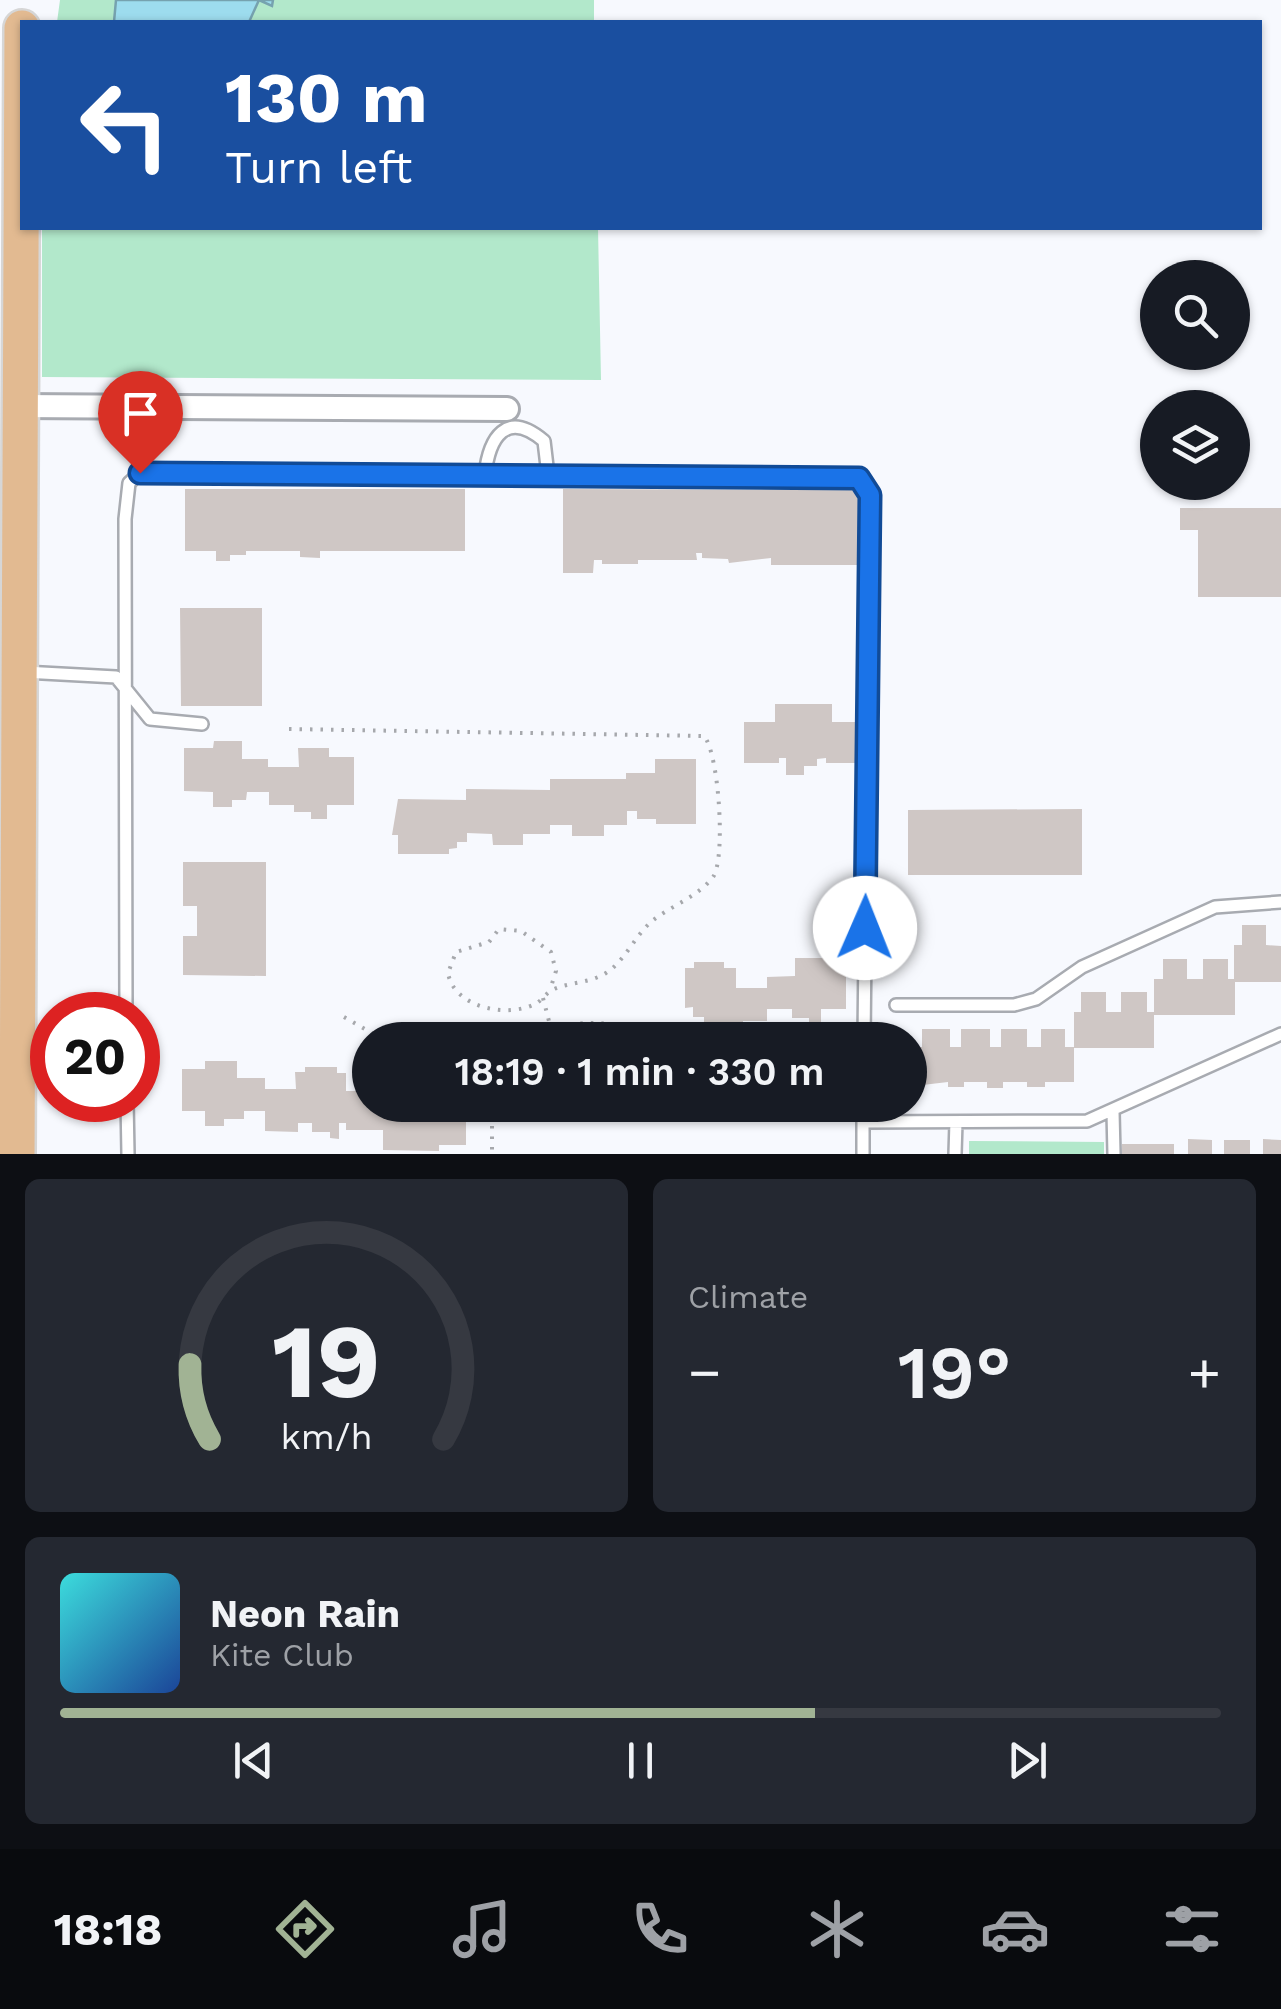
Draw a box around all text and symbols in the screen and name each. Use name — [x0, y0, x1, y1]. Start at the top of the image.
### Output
text: 130 m — [225, 57, 428, 139]
icon: left — [60, 60, 190, 190]
text: Turn left — [225, 141, 412, 194]
map controls — [1140, 260, 1250, 500]
button: search — [1140, 260, 1250, 370]
pin — [98, 371, 183, 474]
icon: arrive — [113, 386, 168, 441]
button: layers — [1140, 390, 1250, 500]
position arrow — [813, 876, 917, 980]
speed limit sign: 20 — [30, 992, 160, 1122]
text: 18:19 · 1 min · 330 m — [455, 1050, 824, 1094]
text: Climate — [688, 1278, 808, 1316]
text: 19 — [272, 1300, 381, 1422]
text: 19° — [898, 1328, 1011, 1416]
text: − — [688, 1340, 721, 1404]
text: + — [1188, 1340, 1221, 1404]
text: km/h — [280, 1416, 373, 1458]
text: Neon Rain — [210, 1592, 400, 1636]
text: Kite Club — [210, 1636, 354, 1674]
icon: previous — [226, 1733, 281, 1788]
icon: pause — [613, 1733, 668, 1788]
icon: next — [1000, 1733, 1055, 1788]
icon: directions — [270, 1894, 340, 1964]
icon: music — [447, 1894, 517, 1964]
icon: phone — [625, 1894, 695, 1964]
icon: climate — [802, 1894, 872, 1964]
icon: car — [980, 1894, 1050, 1964]
icon: filters — [1157, 1894, 1227, 1964]
text: 18:18 — [54, 1903, 163, 1956]

